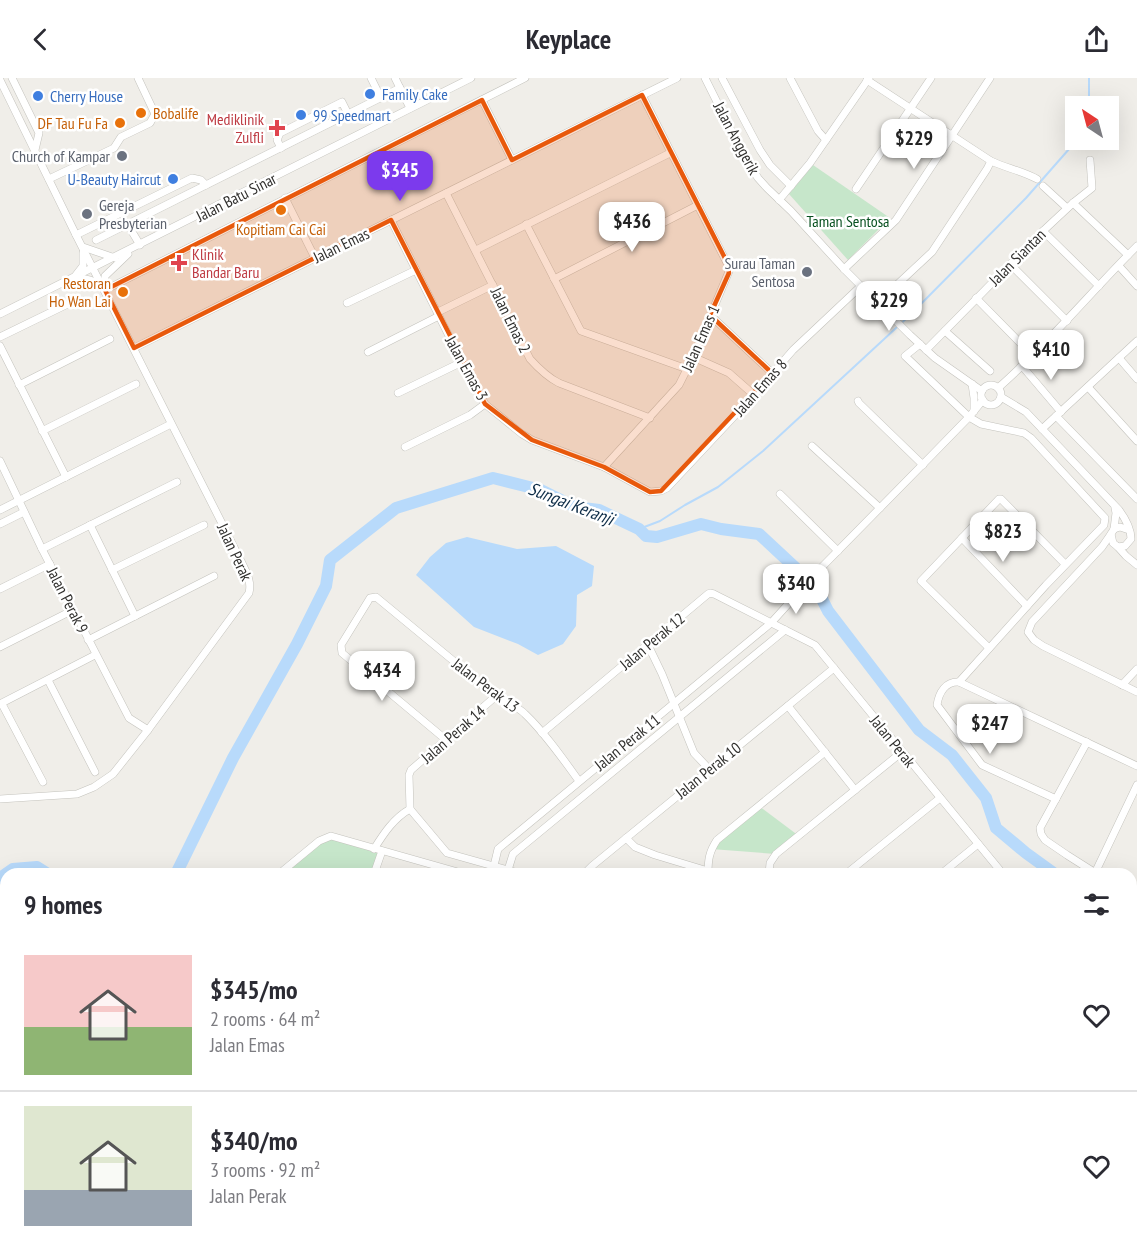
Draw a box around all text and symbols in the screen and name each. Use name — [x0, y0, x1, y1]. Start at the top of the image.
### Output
text: Keyplace — [526, 22, 611, 56]
icon: back — [24, 23, 57, 56]
icon: share — [1080, 23, 1113, 56]
place label: Family Cake — [382, 84, 448, 104]
place label: Cherry House — [50, 86, 123, 106]
marker: Family Cake — [363, 87, 377, 101]
marker: Cherry House — [31, 89, 45, 103]
north arrow — [1065, 96, 1119, 150]
map controls — [1065, 96, 1119, 150]
street label: Jalan Anggerik — [709, 97, 765, 178]
place label: Bobalife — [153, 103, 199, 123]
place label: 99 Speedmart — [313, 105, 391, 125]
marker: Bobalife — [134, 106, 148, 120]
marker: 99 Speedmart — [294, 108, 308, 122]
place label: Mediklinik Zulfli — [207, 109, 265, 147]
place label: DF Tau Fu Fa — [38, 113, 108, 133]
marker: DF Tau Fu Fa — [113, 116, 127, 130]
marker: Mediklinik Zulfli — [268, 119, 286, 137]
pin: $229 — [878, 119, 950, 170]
text: $229 — [895, 125, 933, 151]
place label: Church of Kampar — [12, 146, 111, 166]
marker: Church of Kampar — [115, 149, 129, 163]
pin: $345 — [364, 151, 436, 202]
text: $345 — [381, 157, 419, 183]
street label: Jalan Batu Sinar — [192, 168, 280, 226]
place label: U-Beauty Haircut — [67, 169, 162, 189]
marker: U-Beauty Haircut — [166, 172, 180, 186]
place label: Gereja Presbyterian — [99, 195, 167, 233]
pin: $436 — [596, 202, 668, 253]
marker: Kopitiam Cai Cai — [274, 203, 288, 217]
marker: Gereja Presbyterian — [80, 207, 94, 221]
text: $436 — [613, 208, 651, 234]
park label: Taman Sentosa — [807, 211, 889, 231]
place label: Kopitiam Cai Cai — [236, 219, 326, 239]
street label: Jalan Emas — [309, 223, 372, 268]
street label: Jalan Siantan — [984, 224, 1050, 290]
place label: Klinik Bandar Baru — [192, 244, 259, 282]
place label: Surau Taman Sentosa — [724, 253, 795, 291]
marker: Klinik Bandar Baru — [170, 254, 188, 272]
marker: Surau Taman Sentosa — [800, 265, 814, 279]
place label: Restoran Ho Wan Lai — [49, 273, 111, 311]
pin: $229 — [853, 281, 925, 332]
street label: Jalan Emas 2 — [486, 283, 535, 356]
marker: Restoran Ho Wan Lai — [116, 285, 130, 299]
text: $229 — [870, 287, 908, 313]
street label: Jalan Emas 1 — [676, 302, 723, 375]
pin: $410 — [1015, 330, 1087, 381]
street label: Jalan Emas 3 — [441, 331, 493, 404]
text: $410 — [1032, 336, 1070, 362]
street label: Jalan Emas 8 — [728, 354, 791, 421]
water label: Sungai Keranji — [525, 477, 619, 531]
pin: $823 — [967, 512, 1039, 563]
text: $823 — [984, 518, 1022, 544]
street label: Jalan Perak — [213, 519, 257, 585]
street label: Jalan Perak 9 — [42, 563, 93, 636]
pin: $340 — [760, 564, 832, 615]
text: $340 — [777, 570, 815, 596]
street label: Jalan Perak 12 — [615, 608, 689, 675]
pin: $434 — [346, 651, 418, 702]
street label: Jalan Perak 13 — [448, 653, 523, 717]
text: $434 — [363, 657, 401, 683]
street label: Jalan Perak 14 — [416, 701, 489, 768]
pin: $247 — [954, 704, 1026, 755]
street label: Jalan Perak 11 — [589, 710, 664, 775]
street label: Jalan Perak — [865, 710, 921, 772]
text: $247 — [971, 710, 1009, 736]
street label: Jalan Perak 10 — [670, 738, 745, 803]
text: 9 homes — [24, 888, 102, 921]
icon: filters — [1080, 888, 1113, 921]
text: $345/mo — [210, 973, 298, 1006]
icon: home — [72, 979, 144, 1051]
icon: heart — [1080, 999, 1113, 1032]
text: 2 rooms · 64 m² — [210, 1006, 320, 1032]
text: Jalan Emas — [210, 1032, 285, 1058]
text: $340/mo — [210, 1124, 298, 1157]
icon: home — [72, 1130, 144, 1202]
icon: heart — [1080, 1150, 1113, 1183]
text: 3 rooms · 92 m² — [210, 1157, 320, 1183]
text: Jalan Perak — [210, 1183, 286, 1209]

